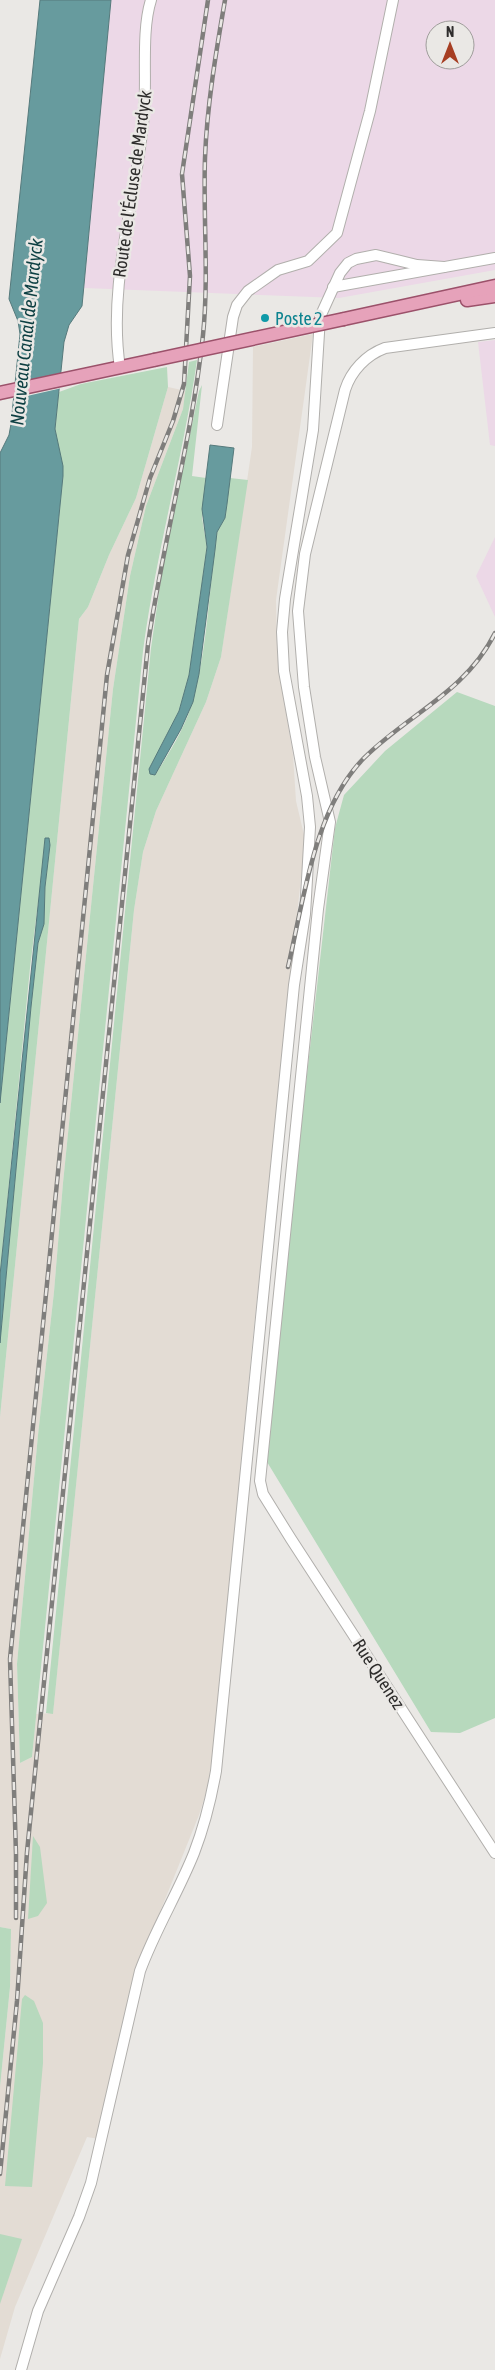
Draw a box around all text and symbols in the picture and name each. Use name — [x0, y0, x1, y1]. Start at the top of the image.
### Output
north arrow — [425, 20, 475, 70]
text: N — [446, 24, 454, 40]
street label: Route de l'Écluse de Mardyck — [108, 89, 156, 279]
water label: Nouveau Canal de Mardyck — [5, 237, 47, 427]
place label: Poste 2 — [275, 308, 323, 329]
marker: Poste 2 — [259, 312, 271, 324]
street label: Rue Quenez — [349, 1635, 410, 1713]

